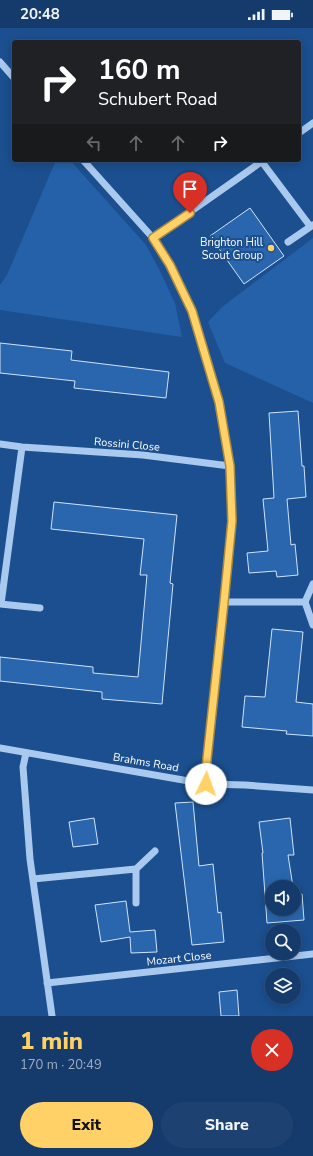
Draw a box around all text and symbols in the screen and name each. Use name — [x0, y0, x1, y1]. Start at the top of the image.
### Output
text: 20:48 — [20, 4, 60, 24]
text: 160 m — [98, 51, 181, 89]
icon: right — [32, 56, 84, 108]
text: Schubert Road — [98, 87, 218, 111]
icon: left — [83, 132, 105, 154]
icon: ahead — [125, 132, 147, 154]
icon: ahead — [167, 132, 189, 154]
icon: right — [209, 132, 231, 154]
pin — [173, 172, 207, 213]
icon: arrive — [179, 178, 201, 200]
place label: Brighton Hill Scout Group — [200, 235, 264, 263]
marker: Brighton Hill Scout Group — [266, 243, 276, 253]
street label: Rossini Close — [93, 434, 161, 455]
street label: Brahms Road — [112, 749, 180, 776]
position arrow — [185, 763, 227, 805]
map controls — [265, 880, 301, 1004]
button: sound — [265, 880, 301, 916]
button: search — [265, 924, 301, 960]
street label: Mozart Close — [146, 948, 212, 969]
button: layers — [265, 968, 301, 1004]
text: 1 min — [20, 1025, 83, 1057]
button: close — [251, 1029, 293, 1071]
text: 170 m · 20:49 — [20, 1056, 102, 1074]
button: Exit — [20, 1102, 153, 1148]
button: Share — [161, 1102, 293, 1148]

